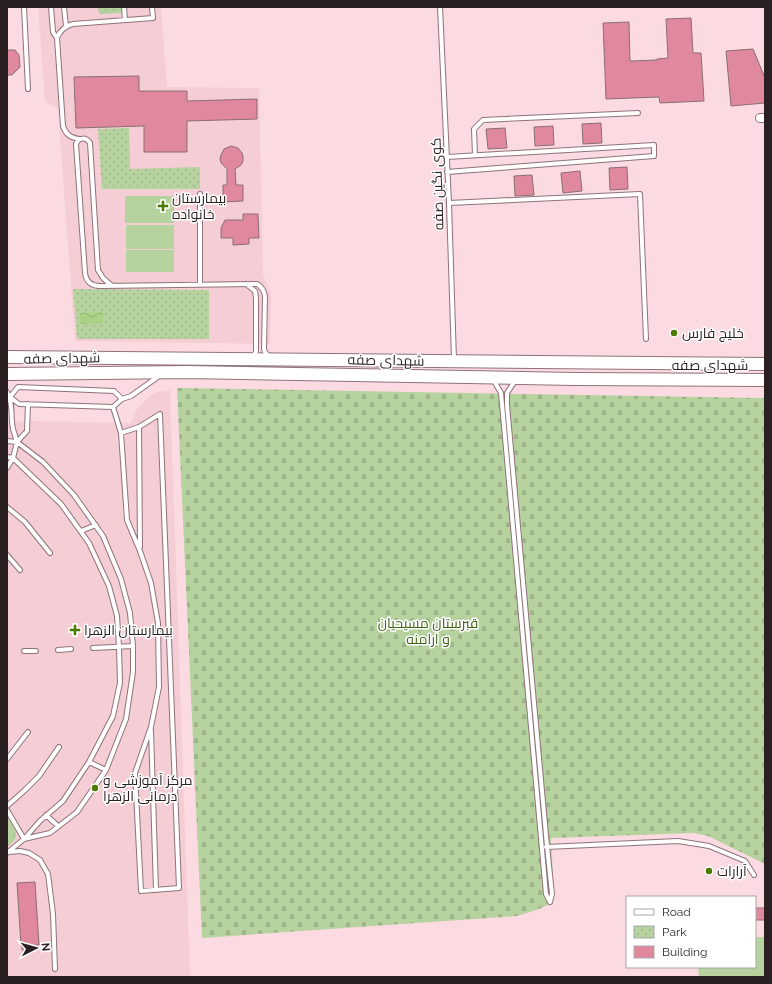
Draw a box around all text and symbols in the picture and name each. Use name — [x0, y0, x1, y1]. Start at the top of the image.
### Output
street label: کوی نگین صفه — [427, 137, 447, 231]
place label: بیمارستان خانواده — [172, 190, 226, 222]
marker: بیمارستان خانواده — [157, 200, 169, 212]
place label: خلیج فارس — [682, 325, 744, 342]
marker: خلیج فارس — [669, 328, 679, 338]
street label: شهدای صفه — [24, 349, 100, 367]
street label: شهدای صفه — [348, 351, 424, 369]
street label: شهدای صفه — [672, 357, 748, 373]
park label: قبرستان مسیحیان و ارامنه — [378, 615, 478, 647]
place label: بیمارستان الزهرا — [84, 622, 173, 638]
marker: بیمارستان الزهرا — [69, 624, 81, 636]
place label: مرکز آموزشی و درمانی الزهرا — [103, 772, 192, 804]
marker: مرکز آموزشی و درمانی الزهرا — [90, 783, 100, 793]
place label: آرارات — [717, 863, 747, 879]
marker: آرارات — [704, 866, 714, 876]
legend — [626, 896, 756, 968]
text: Road — [662, 905, 691, 919]
text: Park — [662, 925, 687, 939]
north arrow — [16, 928, 56, 968]
text: N — [39, 942, 52, 952]
text: Building — [662, 945, 708, 959]

